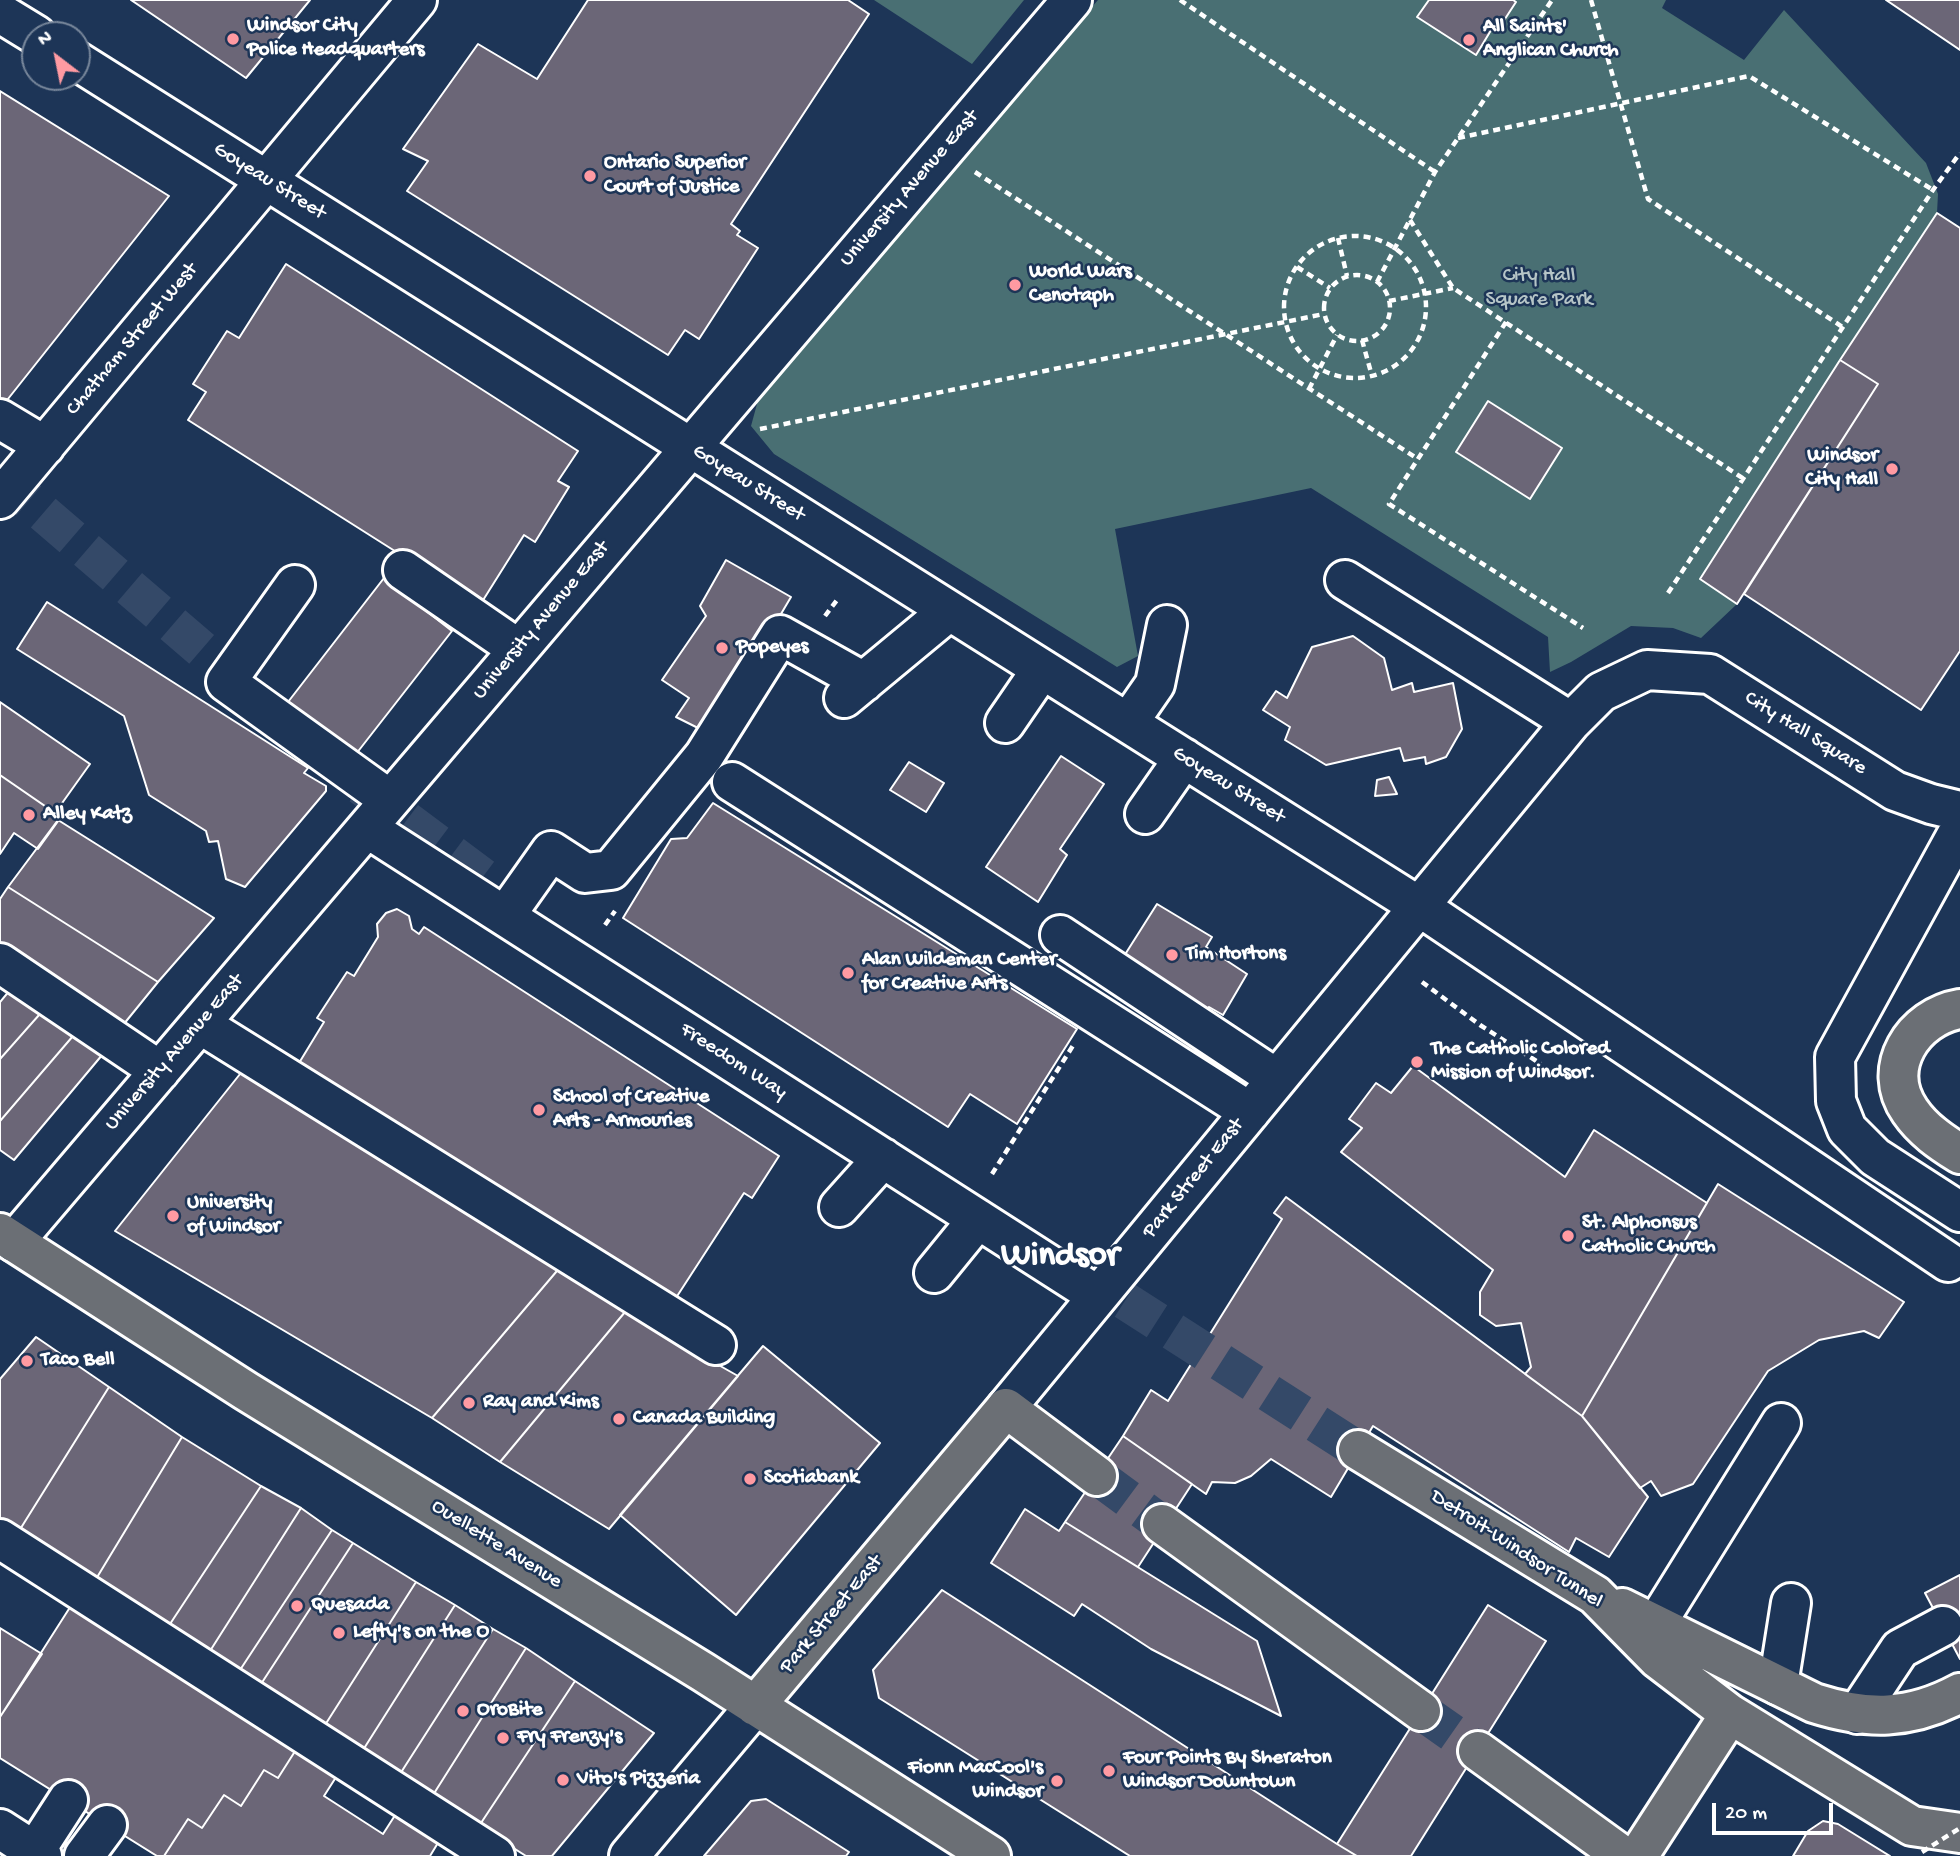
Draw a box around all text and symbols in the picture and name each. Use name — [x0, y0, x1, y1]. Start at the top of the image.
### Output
place label: Windsor City Police Headquarters — [247, 14, 424, 64]
place label: All Saints' Anglican Church — [1483, 15, 1619, 65]
north arrow — [21, 21, 91, 91]
text: N — [34, 26, 57, 53]
marker: Windsor City Police Headquarters — [225, 31, 241, 47]
marker: All Saints' Anglican Church — [1461, 32, 1477, 48]
street label: University Avenue East — [835, 105, 985, 273]
street label: Goyeau Street — [208, 137, 330, 227]
place label: Ontario Superior Court of Justice — [604, 151, 746, 201]
marker: Ontario Superior Court of Justice — [582, 168, 598, 184]
street label: Chatham Street West — [62, 258, 204, 422]
place label: World Wars Cenotaph — [1029, 260, 1132, 310]
park label: City Hall Square Park — [1485, 264, 1593, 314]
marker: World Wars Cenotaph — [1007, 277, 1023, 293]
street label: Goyeau Street — [687, 439, 809, 529]
place label: Windsor City Hall — [1805, 444, 1878, 494]
marker: Windsor City Hall — [1884, 461, 1900, 477]
street label: University Avenue East — [468, 536, 616, 706]
place label: Popeyes — [736, 635, 809, 661]
marker: Popeyes — [714, 640, 730, 656]
street label: City Hall Square — [1739, 686, 1871, 782]
street label: Goyeau Street — [1167, 741, 1289, 831]
place label: Alley Katz — [43, 802, 132, 828]
marker: Alley Katz — [21, 807, 37, 823]
place label: Tim Hortons — [1186, 942, 1286, 968]
marker: Tim Hortons — [1164, 947, 1180, 963]
place label: Alan Wildeman Center for Creative Arts — [862, 948, 1056, 998]
marker: Alan Wildeman Center for Creative Arts — [840, 965, 856, 981]
street label: University Avenue East — [100, 969, 250, 1137]
street label: Freedom Way — [675, 1018, 791, 1106]
place label: The Catholic Colored Mission of Windsor. — [1431, 1037, 1610, 1087]
marker: The Catholic Colored Mission of Windsor. — [1409, 1054, 1425, 1070]
place label: School of Creative Arts - Armouries — [553, 1085, 709, 1135]
marker: School of Creative Arts - Armouries — [531, 1102, 547, 1118]
street label: Park Street East — [1138, 1114, 1250, 1244]
place label: University of Windsor — [187, 1191, 280, 1241]
marker: University of Windsor — [165, 1208, 181, 1224]
place label: St. Alphonsus Catholic Church — [1582, 1211, 1715, 1261]
marker: St. Alphonsus Catholic Church — [1560, 1228, 1576, 1244]
district label: Windsor — [1001, 1237, 1119, 1279]
place label: Taco Bell — [41, 1348, 115, 1374]
marker: Taco Bell — [19, 1353, 35, 1369]
place label: Ray and Kims — [483, 1390, 599, 1416]
marker: Ray and Kims — [461, 1395, 477, 1411]
place label: Canada Building — [633, 1406, 775, 1432]
marker: Canada Building — [611, 1411, 627, 1427]
place label: Scotiabank — [764, 1466, 859, 1492]
marker: Scotiabank — [742, 1471, 758, 1487]
street label: Detroit-Windsor Tunnel — [1425, 1485, 1607, 1615]
street label: Ouellette Avenue — [426, 1495, 566, 1595]
street label: Park Street East — [775, 1551, 889, 1679]
place label: Quesada — [311, 1593, 389, 1619]
marker: Quesada — [289, 1598, 305, 1614]
place label: Lefty's on the O — [353, 1620, 489, 1646]
marker: Lefty's on the O — [331, 1625, 347, 1641]
place label: OroBite — [477, 1698, 543, 1724]
marker: OroBite — [455, 1703, 471, 1719]
place label: Fry Frenzy's — [517, 1725, 622, 1751]
marker: Fry Frenzy's — [495, 1730, 511, 1746]
place label: Four Points By Sheraton Windsor Downtown — [1123, 1746, 1332, 1796]
place label: Fionn MacCool's Windsor — [908, 1756, 1043, 1806]
marker: Four Points By Sheraton Windsor Downtown — [1101, 1763, 1117, 1779]
place label: Vito's Pizzeria — [577, 1767, 700, 1793]
marker: Vito's Pizzeria — [555, 1772, 571, 1788]
marker: Fionn MacCool's Windsor — [1049, 1773, 1065, 1789]
scale bar — [1715, 1790, 1836, 1834]
text: 20 m — [1725, 1802, 1767, 1827]

